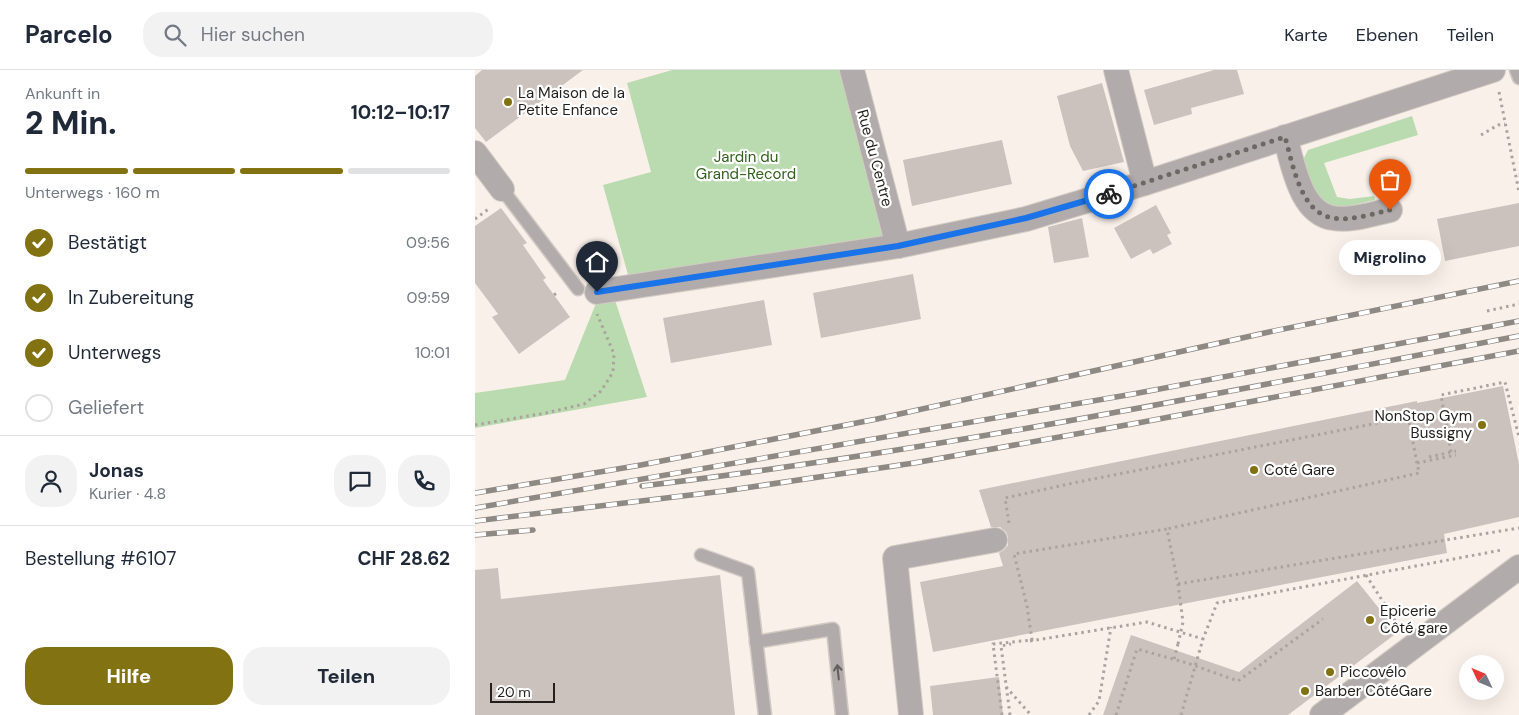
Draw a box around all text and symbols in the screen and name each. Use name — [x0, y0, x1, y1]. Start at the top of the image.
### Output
search box — [143, 12, 493, 57]
text: Parcelo — [25, 19, 113, 50]
icon: search — [161, 21, 189, 49]
text: Hier suchen — [201, 22, 305, 47]
text: Karte — [1284, 23, 1328, 47]
text: Ebenen — [1356, 23, 1418, 47]
text: Teilen — [1446, 23, 1494, 47]
text: Ankunft in — [25, 83, 100, 104]
place label: La Maison de la Petite Enfance — [518, 83, 625, 120]
marker: La Maison de la Petite Enfance — [502, 96, 514, 108]
text: 10:12–10:17 — [351, 100, 450, 125]
text: 2 Min. — [25, 102, 116, 144]
street label: Rue du Centre — [852, 107, 898, 209]
park label: Jardin du Grand-Record — [696, 147, 796, 184]
pin — [1369, 159, 1411, 210]
icon: bag — [1376, 166, 1404, 194]
courier — [1084, 169, 1134, 219]
icon: bike — [1095, 180, 1123, 208]
text: Unterwegs · 160 m — [25, 182, 160, 203]
icon: check — [25, 229, 53, 257]
text: Bestätigt — [68, 230, 147, 255]
text: 09:56 — [406, 232, 450, 253]
callout: Migrolino — [1339, 240, 1441, 275]
pin — [576, 241, 618, 292]
text: Migrolino — [1353, 247, 1427, 268]
icon: home — [583, 248, 611, 276]
icon: check — [25, 284, 53, 312]
text: In Zubereitung — [68, 285, 194, 310]
text: 09:59 — [406, 287, 450, 308]
icon: check — [25, 339, 53, 367]
text: Unterwegs — [68, 340, 161, 365]
text: 10:01 — [415, 342, 450, 363]
text: Geliefert — [68, 395, 144, 420]
place label: NonStop Gym Bussigny — [1374, 406, 1473, 443]
marker: NonStop Gym Bussigny — [1476, 419, 1488, 431]
button: person — [25, 455, 77, 507]
button: chat — [334, 455, 386, 507]
button: phone — [398, 455, 450, 507]
text: Jonas — [89, 458, 144, 483]
place label: Coté Gare — [1264, 460, 1335, 480]
marker: Coté Gare — [1248, 464, 1260, 476]
text: Kurier · 4.8 — [89, 483, 166, 504]
text: Bestellung #6107 — [25, 546, 176, 571]
text: CHF 28.62 — [358, 546, 450, 571]
place label: Epicerie Côté gare — [1380, 601, 1448, 638]
marker: Epicerie Côté gare — [1364, 614, 1376, 626]
button: Hilfe — [25, 647, 233, 705]
button: Teilen — [243, 647, 450, 705]
north arrow — [1459, 655, 1504, 700]
map controls — [1459, 655, 1504, 700]
place label: Piccovélo — [1340, 662, 1406, 682]
one-way arrow — [833, 664, 843, 680]
marker: Piccovélo — [1324, 666, 1336, 678]
scale bar — [490, 680, 555, 703]
place label: Barber CôtéGare — [1315, 681, 1432, 701]
text: 20 m — [497, 683, 531, 701]
marker: Barber CôtéGare — [1299, 685, 1311, 697]

